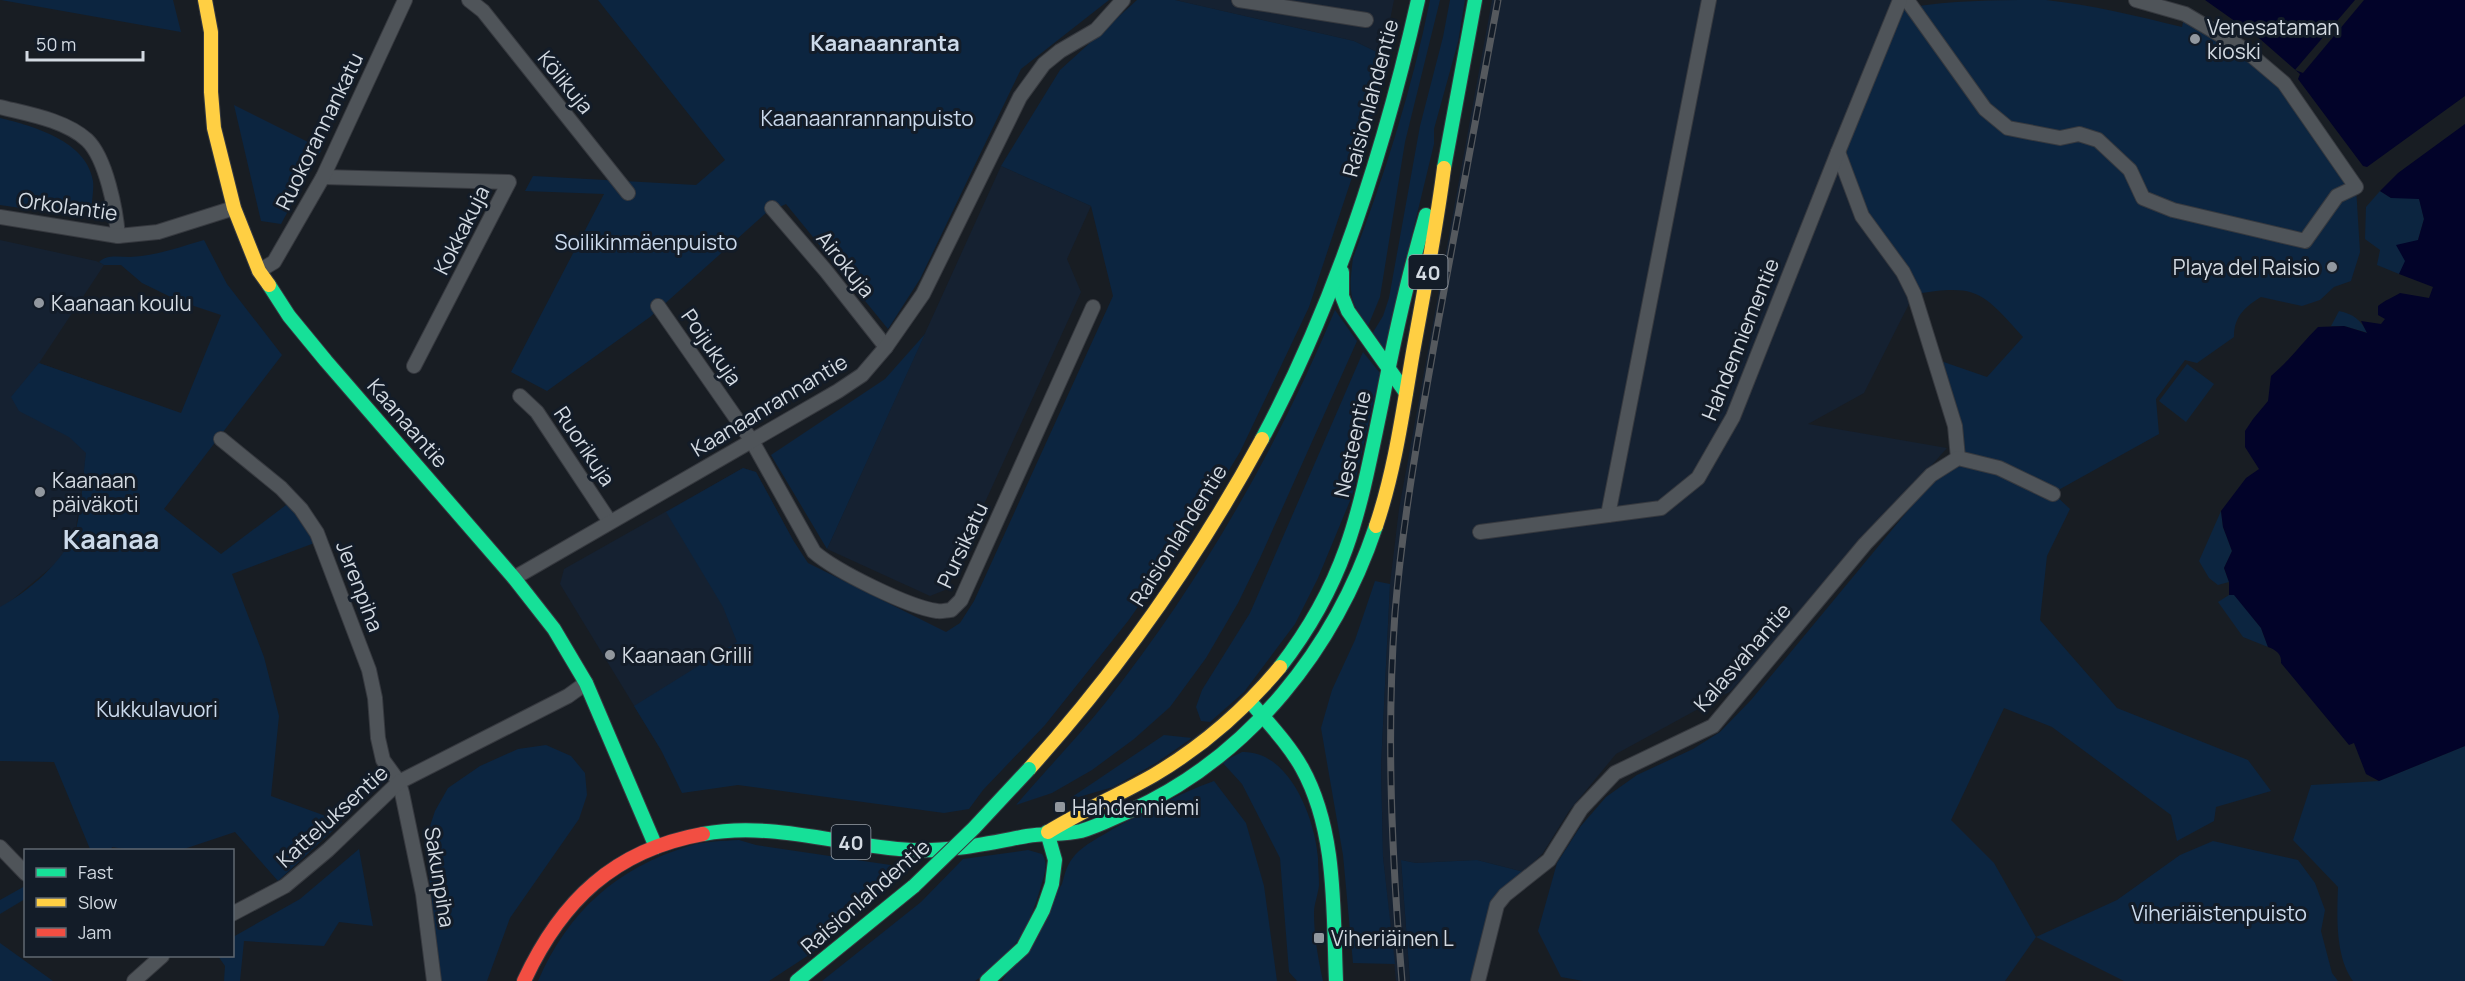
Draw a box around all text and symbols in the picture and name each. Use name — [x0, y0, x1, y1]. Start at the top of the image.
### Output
place label: Venesataman kioski — [2207, 13, 2340, 65]
street label: Raisionlahdentie — [1335, 16, 1405, 180]
scale bar — [27, 24, 142, 62]
district label: Kaanaanranta — [810, 28, 960, 58]
text: 50 m — [36, 32, 76, 56]
marker: Venesataman kioski — [2188, 32, 2202, 46]
street label: Kölikuja — [532, 45, 600, 119]
street label: Ruokorannankatu — [269, 48, 369, 214]
park label: Kaanaanrannanpuisto — [760, 104, 974, 132]
street label: Kokkakuja — [427, 181, 495, 279]
street label: Orkolantie — [17, 185, 119, 227]
street label: Airokuja — [811, 225, 881, 303]
park label: Soilikinmäenpuisto — [554, 228, 738, 256]
place label: Playa del Raisio — [2173, 253, 2320, 281]
street label: Hahdenniementie — [1695, 254, 1785, 424]
road number: 40 — [1408, 255, 1448, 289]
marker: Playa del Raisio — [2325, 260, 2339, 274]
place label: Kaanaan koulu — [51, 289, 192, 317]
marker: Kaanaan koulu — [32, 296, 46, 310]
street label: Poijukuja — [675, 303, 749, 391]
street label: Kaanaanrannantie — [686, 347, 852, 463]
street label: Kaanaantie — [361, 372, 455, 474]
street label: Nesteentie — [1327, 388, 1377, 500]
street label: Ruorikuja — [548, 401, 622, 491]
street label: Raisionlahdentie — [1123, 459, 1233, 611]
place label: Kaanaan päiväkoti — [52, 466, 139, 518]
marker: Kaanaan päiväkoti — [33, 485, 47, 499]
street label: Pursikatu — [930, 498, 994, 592]
district label: Kaanaa — [63, 520, 159, 557]
street label: Jerenpiha — [330, 537, 390, 635]
street label: Kalasvahantie — [1687, 597, 1797, 717]
place label: Kaanaan Grilli — [622, 641, 752, 669]
marker: Kaanaan Grilli — [603, 648, 617, 662]
park label: Kukkulavuori — [96, 695, 218, 723]
street label: Katteluksentie — [270, 759, 394, 873]
place label: Hahdenniemi — [1072, 793, 1199, 821]
marker: Hahdenniemi — [1053, 800, 1067, 814]
street label: Sakunpiha — [418, 825, 462, 929]
road number: 40 — [832, 825, 870, 859]
street label: Raisionlahdentie — [795, 832, 935, 960]
legend — [24, 849, 234, 957]
text: Fast — [78, 860, 113, 884]
text: Slow — [78, 890, 118, 914]
park label: Viheriäistenpuisto — [2131, 899, 2307, 927]
text: Jam — [78, 920, 112, 944]
place label: Viheriäinen L — [1331, 924, 1454, 952]
marker: Viheriäinen L — [1312, 931, 1326, 945]

